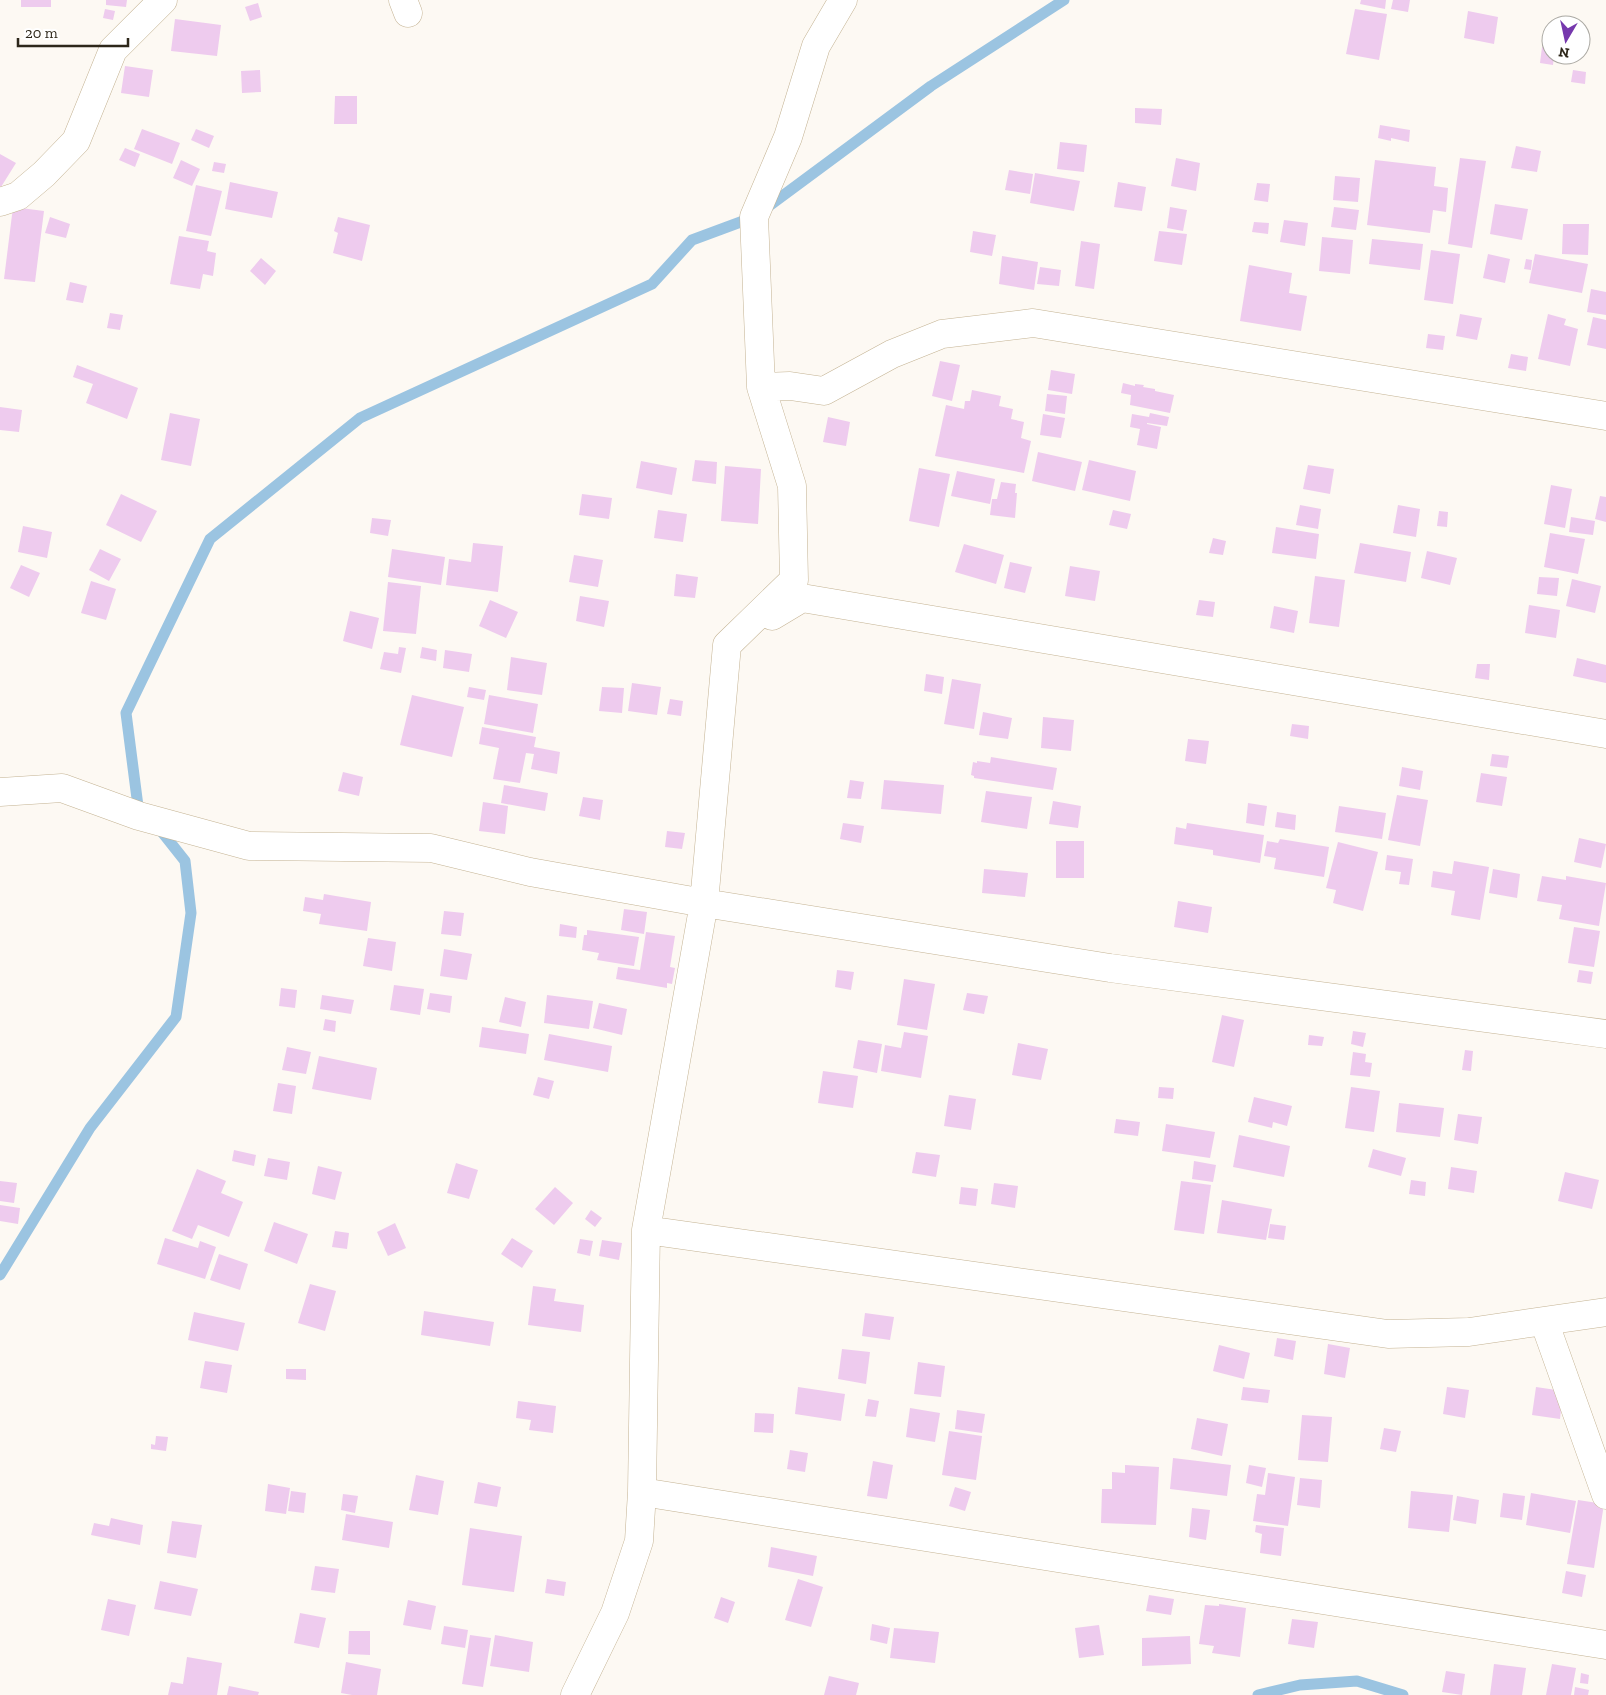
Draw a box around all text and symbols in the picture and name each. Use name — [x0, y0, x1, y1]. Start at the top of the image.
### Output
scale bar — [18, 15, 128, 47]
north arrow — [1541, 15, 1591, 65]
text: 20 m — [25, 24, 58, 42]
text: N — [1557, 43, 1571, 62]

